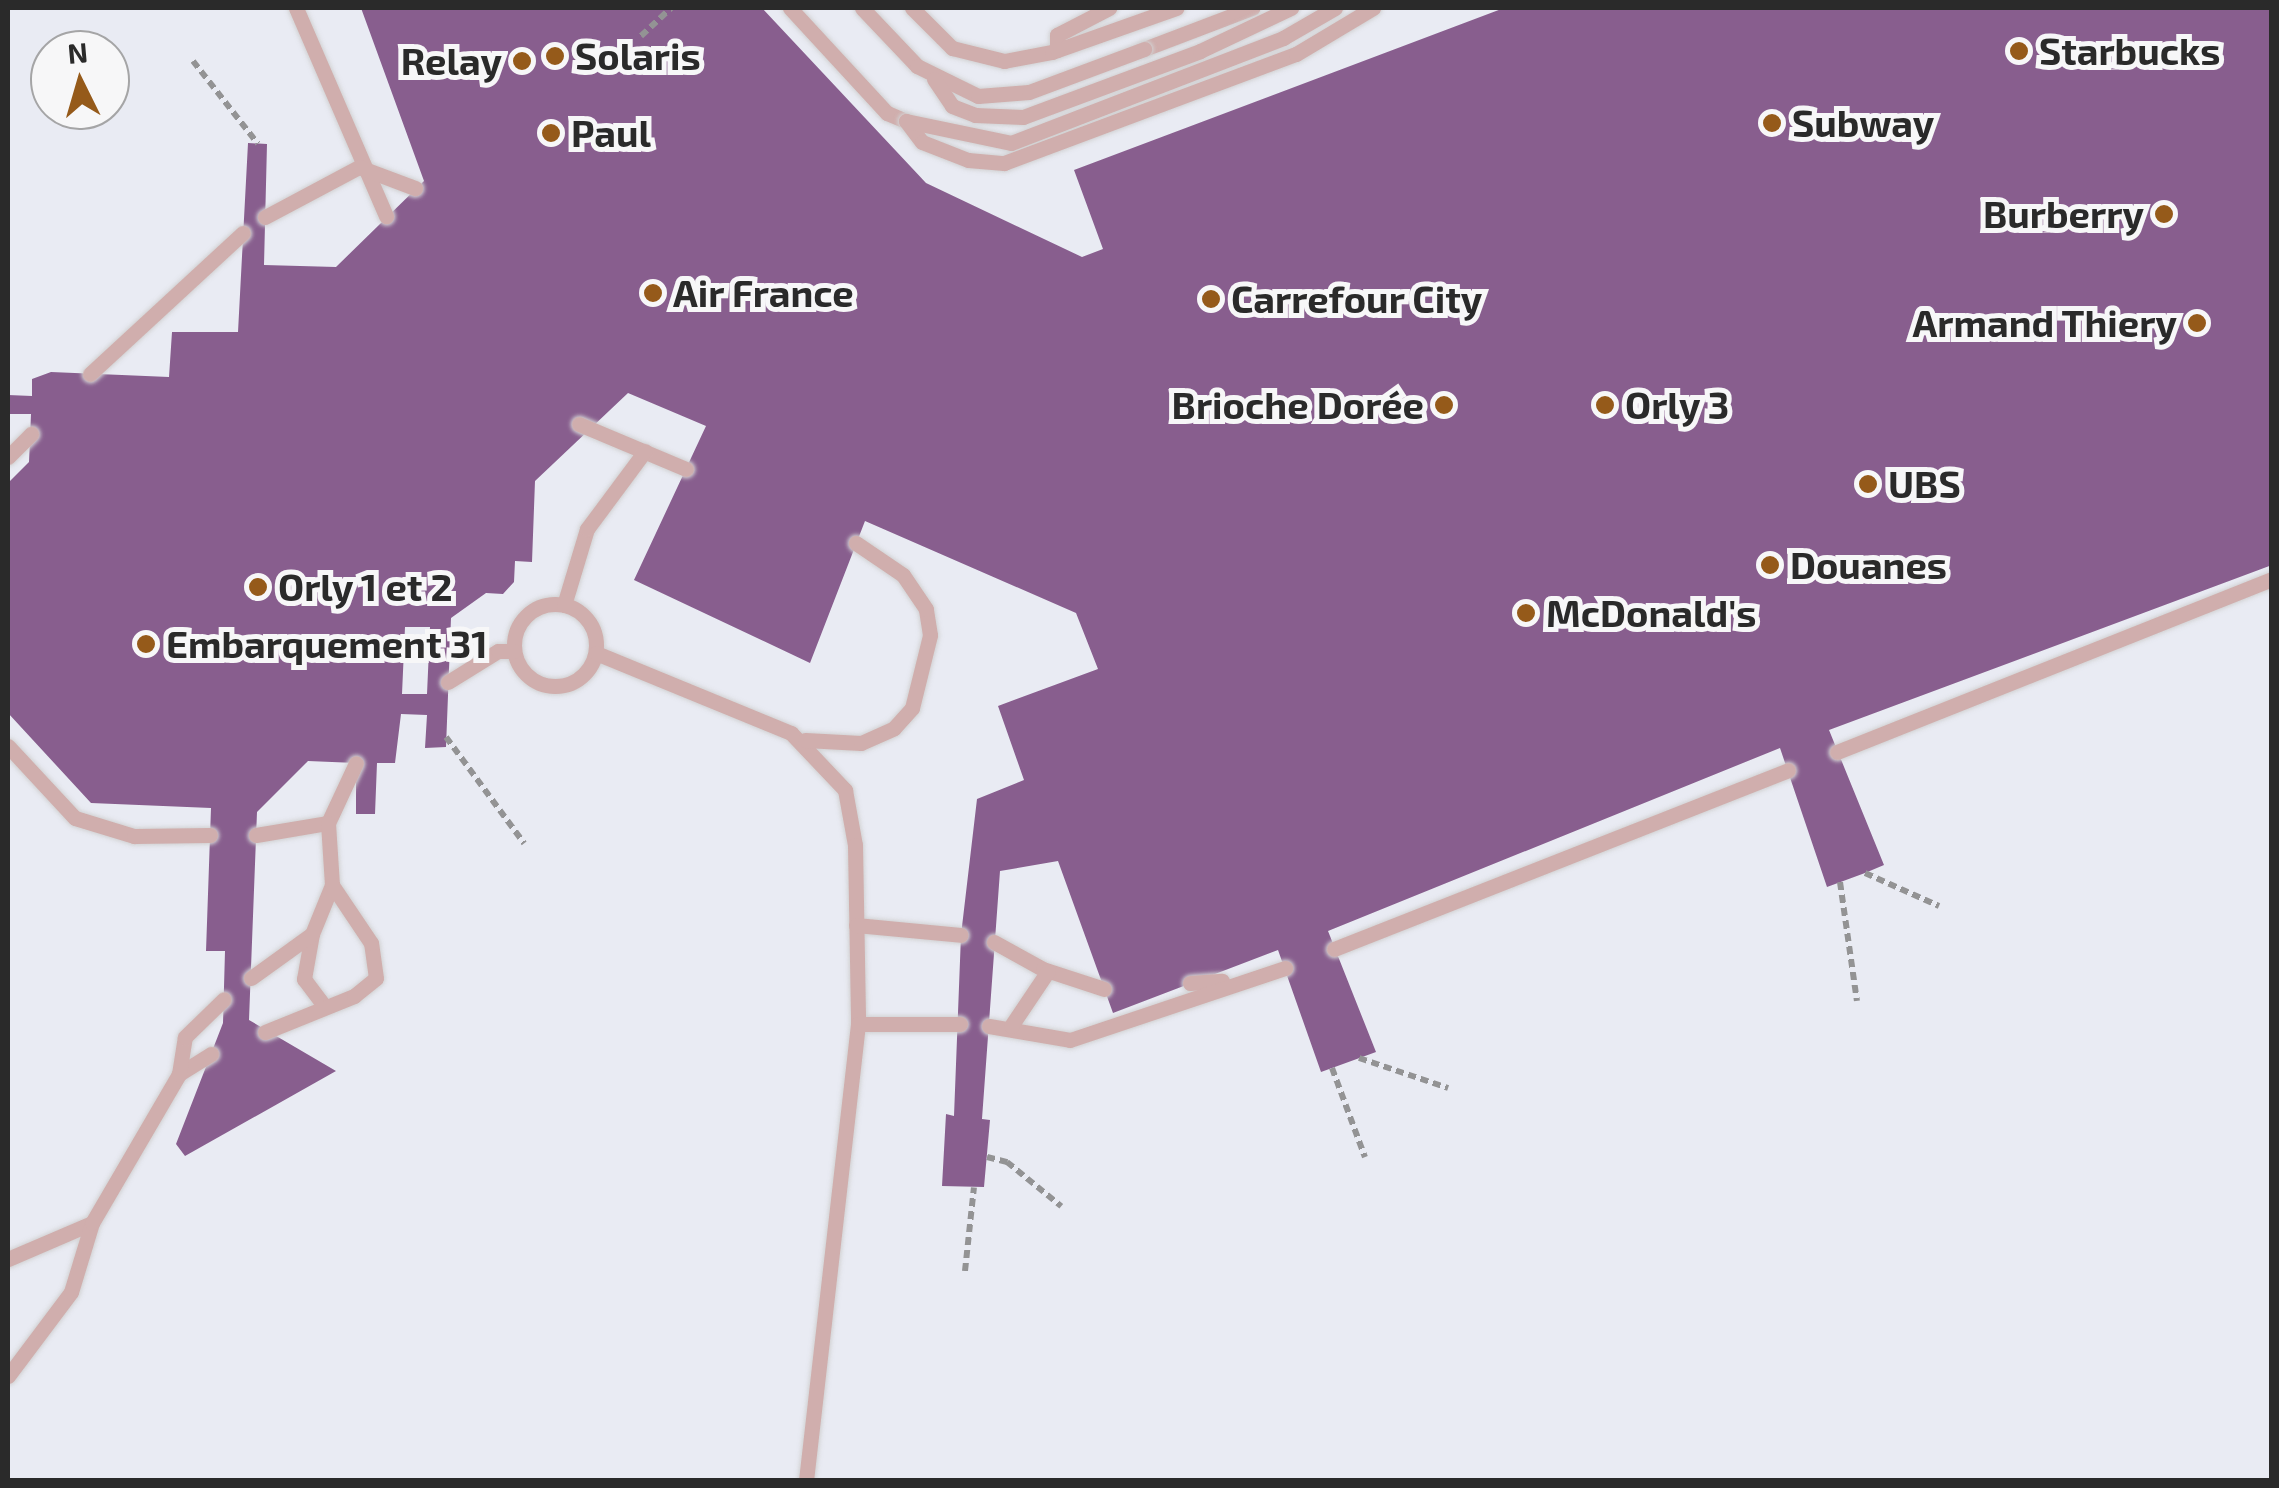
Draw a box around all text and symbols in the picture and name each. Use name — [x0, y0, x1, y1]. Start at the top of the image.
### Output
place label: Starbucks — [2039, 28, 2220, 74]
north arrow — [30, 30, 130, 130]
place label: Solaris — [575, 33, 701, 79]
text: N — [66, 34, 89, 70]
place label: Relay — [401, 38, 502, 84]
marker: Starbucks — [2008, 40, 2030, 62]
marker: Solaris — [544, 45, 566, 67]
marker: Relay — [511, 50, 533, 72]
place label: Subway — [1792, 100, 1934, 146]
place label: Paul — [571, 110, 651, 156]
marker: Subway — [1761, 112, 1783, 134]
marker: Paul — [540, 122, 562, 144]
place label: Burberry — [1983, 191, 2144, 237]
marker: Burberry — [2153, 203, 2175, 225]
place label: Air France — [673, 270, 855, 316]
place label: Carrefour City — [1231, 276, 1483, 322]
marker: Air France — [642, 282, 664, 304]
marker: Carrefour City — [1200, 288, 1222, 310]
place label: Armand Thiery — [1912, 300, 2177, 346]
marker: Armand Thiery — [2186, 312, 2208, 334]
place label: Brioche Dorée — [1172, 382, 1424, 428]
place label: Orly 3 — [1625, 382, 1730, 428]
marker: Brioche Dorée — [1433, 394, 1455, 416]
marker: Orly 3 — [1594, 394, 1616, 416]
place label: UBS — [1888, 461, 1961, 507]
marker: UBS — [1857, 473, 1879, 495]
place label: Douanes — [1790, 542, 1947, 588]
marker: Douanes — [1759, 554, 1781, 576]
place label: Orly 1 et 2 — [278, 564, 454, 610]
marker: Orly 1 et 2 — [247, 576, 269, 598]
place label: McDonald's — [1546, 590, 1756, 636]
marker: McDonald's — [1515, 602, 1537, 624]
place label: Embarquement 31 — [166, 621, 488, 667]
marker: Embarquement 31 — [135, 633, 157, 655]

